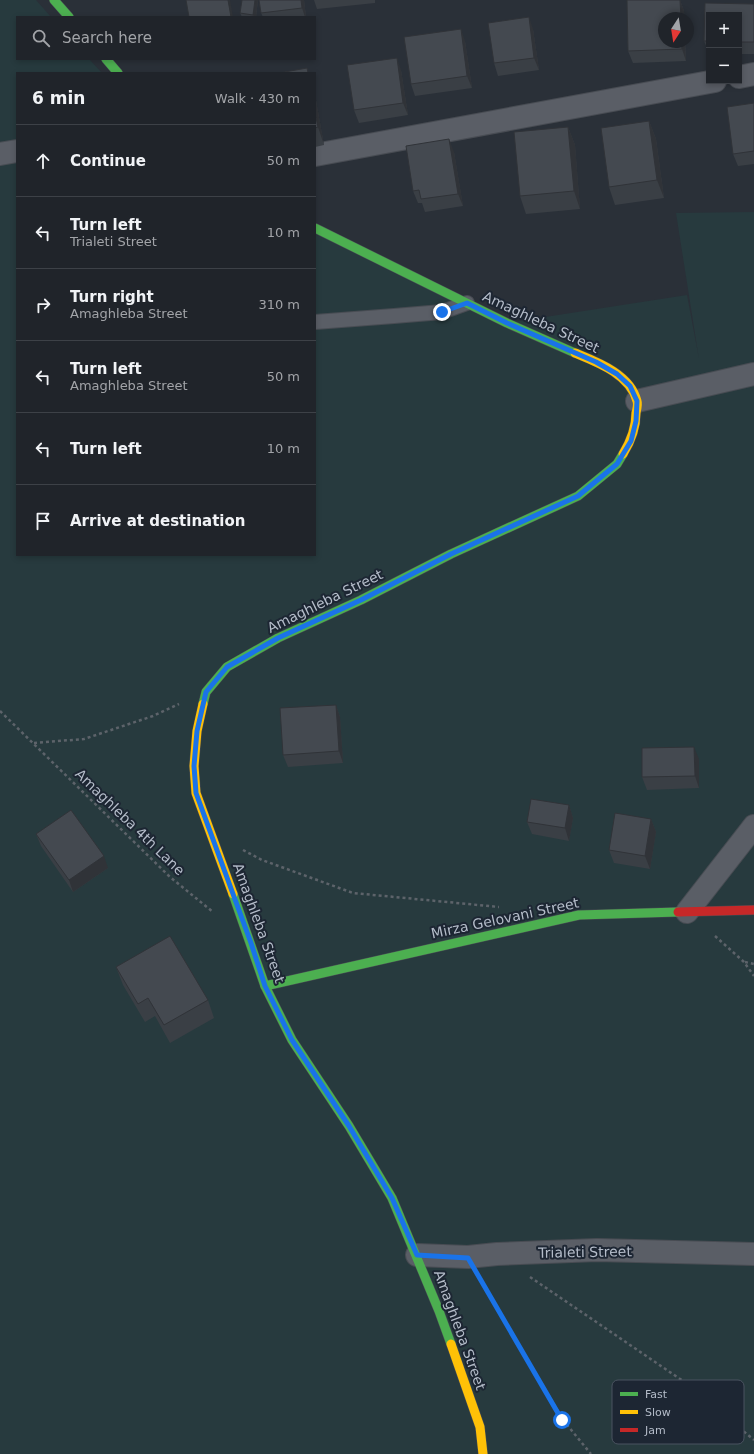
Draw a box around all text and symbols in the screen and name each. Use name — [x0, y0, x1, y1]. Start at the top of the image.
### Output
north arrow — [658, 12, 694, 48]
map controls — [706, 12, 742, 84]
button: + — [706, 12, 742, 48]
search box — [16, 16, 316, 60]
icon: search — [30, 27, 52, 49]
text: Search here — [62, 29, 152, 47]
button: − — [706, 48, 742, 84]
text: 6 min — [32, 88, 85, 108]
text: Walk · 430 m — [215, 91, 300, 106]
icon: ahead — [32, 150, 54, 172]
text: Continue — [70, 152, 146, 170]
text: 50 m — [267, 153, 300, 168]
text: Turn left — [70, 216, 142, 234]
icon: left — [32, 222, 54, 244]
text: 10 m — [267, 225, 300, 240]
text: Trialeti Street — [70, 234, 157, 249]
text: Turn right — [70, 288, 154, 306]
street label: Amaghleba Street — [480, 288, 602, 356]
icon: right — [32, 294, 54, 316]
text: 310 m — [258, 297, 300, 312]
route end — [433, 303, 451, 321]
text: Amaghleba Street — [70, 306, 187, 321]
text: Turn left — [70, 360, 142, 378]
icon: left — [32, 366, 54, 388]
text: 50 m — [267, 369, 300, 384]
text: Amaghleba Street — [70, 378, 187, 393]
icon: left — [32, 438, 54, 460]
text: Turn left — [70, 440, 142, 458]
text: 10 m — [267, 441, 300, 456]
icon: arrive — [32, 510, 54, 532]
text: Arrive at destination — [70, 512, 245, 530]
street label: Amaghleba Street — [265, 566, 386, 636]
street label: Amaghleba 4th Lane — [72, 766, 188, 878]
street label: Amaghleba Street — [230, 861, 288, 986]
street label: Mirza Gelovani Street — [430, 894, 581, 941]
street label: Trialeti Street — [537, 1243, 632, 1261]
street label: Amaghleba Street — [431, 1268, 489, 1393]
legend — [612, 1380, 744, 1444]
text: Fast — [645, 1388, 668, 1401]
text: Slow — [645, 1406, 671, 1419]
route start — [553, 1411, 571, 1429]
text: Jam — [644, 1424, 666, 1437]

